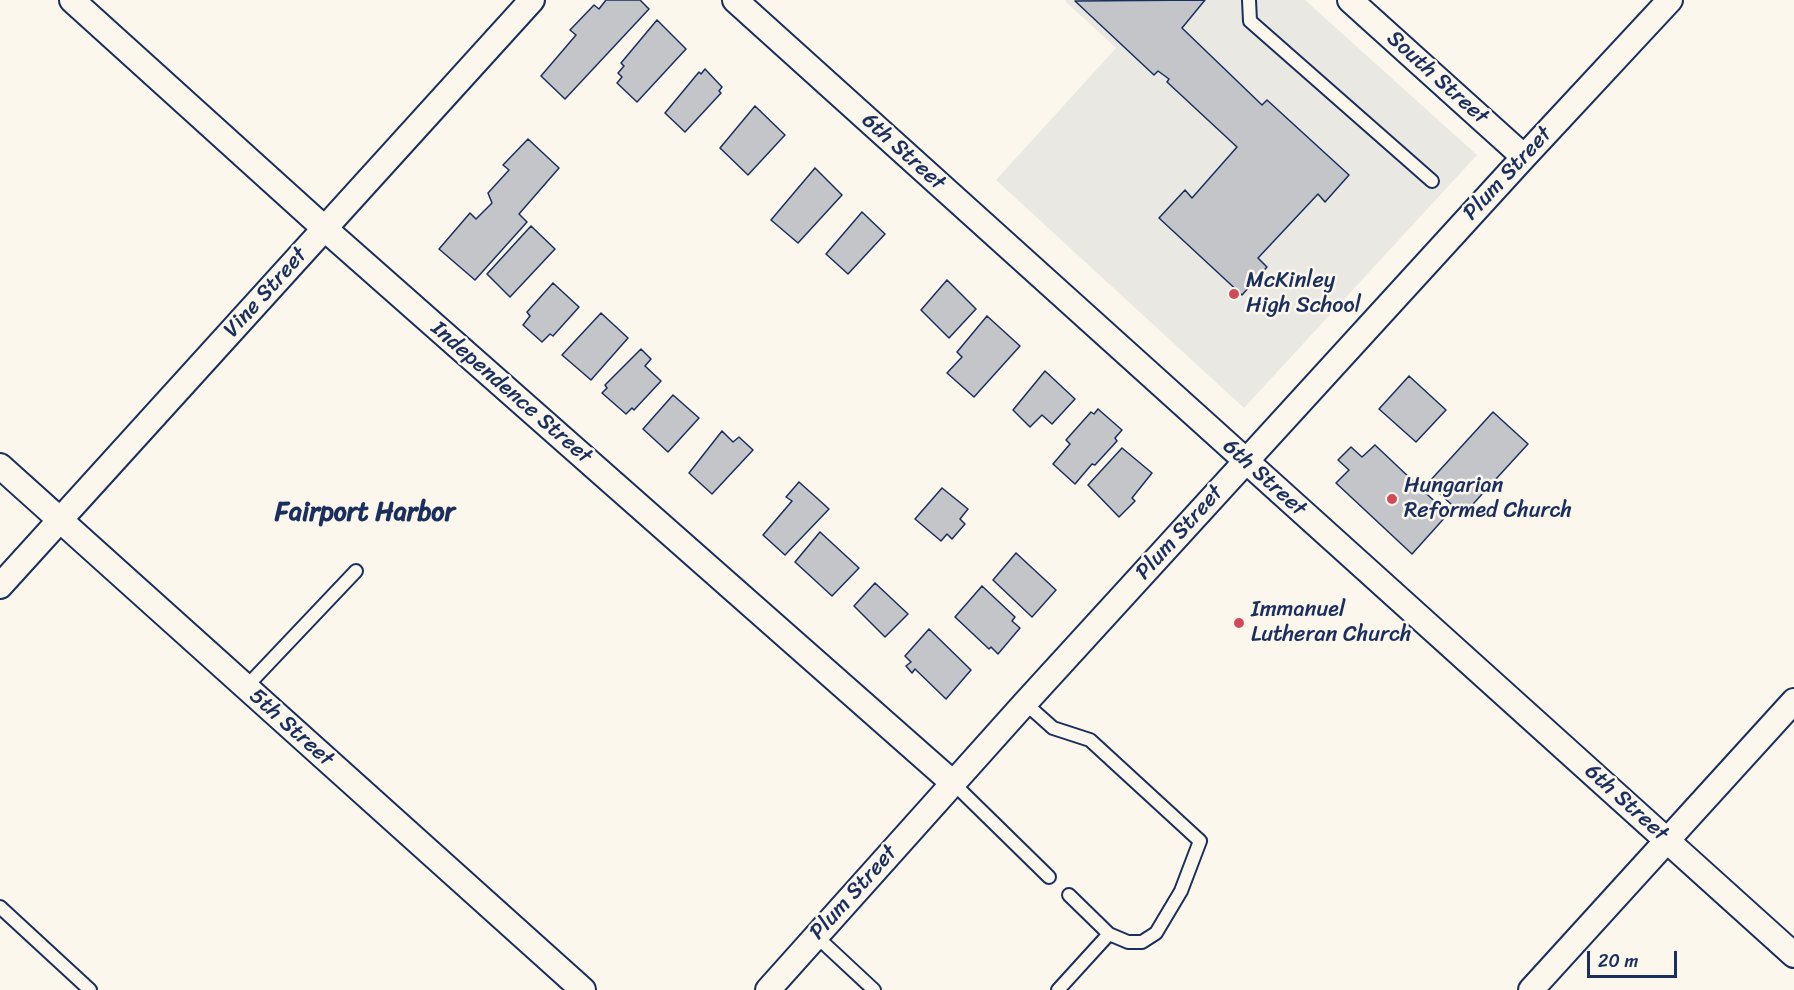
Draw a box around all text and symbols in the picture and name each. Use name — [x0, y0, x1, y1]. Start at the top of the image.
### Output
street label: South Street — [1381, 26, 1493, 130]
street label: 6th Street — [856, 108, 950, 196]
street label: Plum Street — [1458, 122, 1558, 226]
street label: Vine Street — [219, 243, 313, 343]
place label: McKinley High School — [1246, 268, 1361, 320]
marker: McKinley High School — [1227, 287, 1241, 301]
street label: Independence Street — [425, 316, 597, 470]
street label: 6th Street — [1217, 434, 1311, 522]
place label: Hungarian Reformed Church — [1404, 473, 1572, 524]
street label: Plum Street — [1131, 480, 1229, 586]
marker: Hungarian Reformed Church — [1385, 492, 1399, 506]
district label: Fairport Harbor — [275, 497, 455, 529]
place label: Immanuel Lutheran Church — [1251, 597, 1412, 648]
marker: Immanuel Lutheran Church — [1232, 616, 1246, 630]
street label: 5th Street — [243, 683, 339, 773]
street label: 6th Street — [1579, 759, 1673, 847]
street label: Plum Street — [805, 840, 903, 946]
scale bar — [1590, 939, 1680, 977]
text: 20 m — [1598, 945, 1638, 977]

